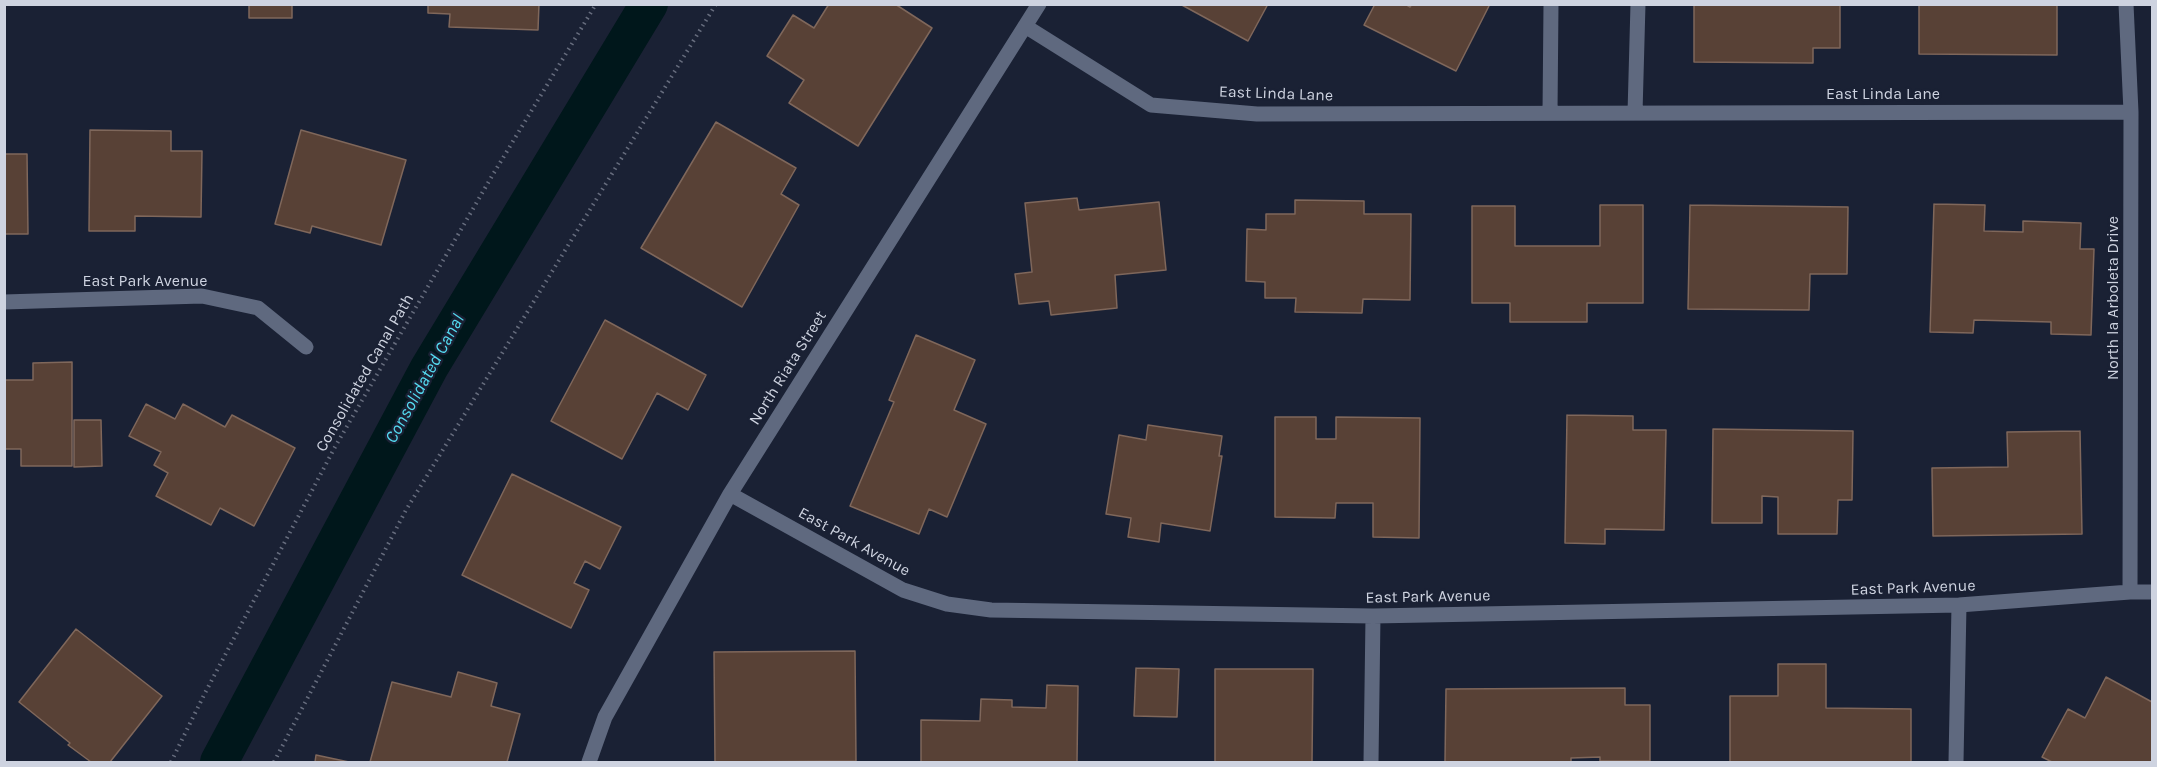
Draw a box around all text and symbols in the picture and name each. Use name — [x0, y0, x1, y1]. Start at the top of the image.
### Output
street label: East Linda Lane — [1219, 82, 1333, 106]
street label: East Linda Lane — [1826, 84, 1940, 104]
street label: North la Arboleta Drive — [2103, 216, 2123, 380]
street label: East Park Avenue — [83, 271, 207, 291]
street label: Consolidated Canal Path — [312, 291, 418, 455]
street label: North Riata Street — [745, 307, 831, 429]
water label: Consolidated Canal — [381, 311, 469, 447]
street label: East Park Avenue — [795, 503, 913, 581]
street label: East Park Avenue — [1850, 576, 1976, 600]
street label: East Park Avenue — [1365, 586, 1491, 608]

